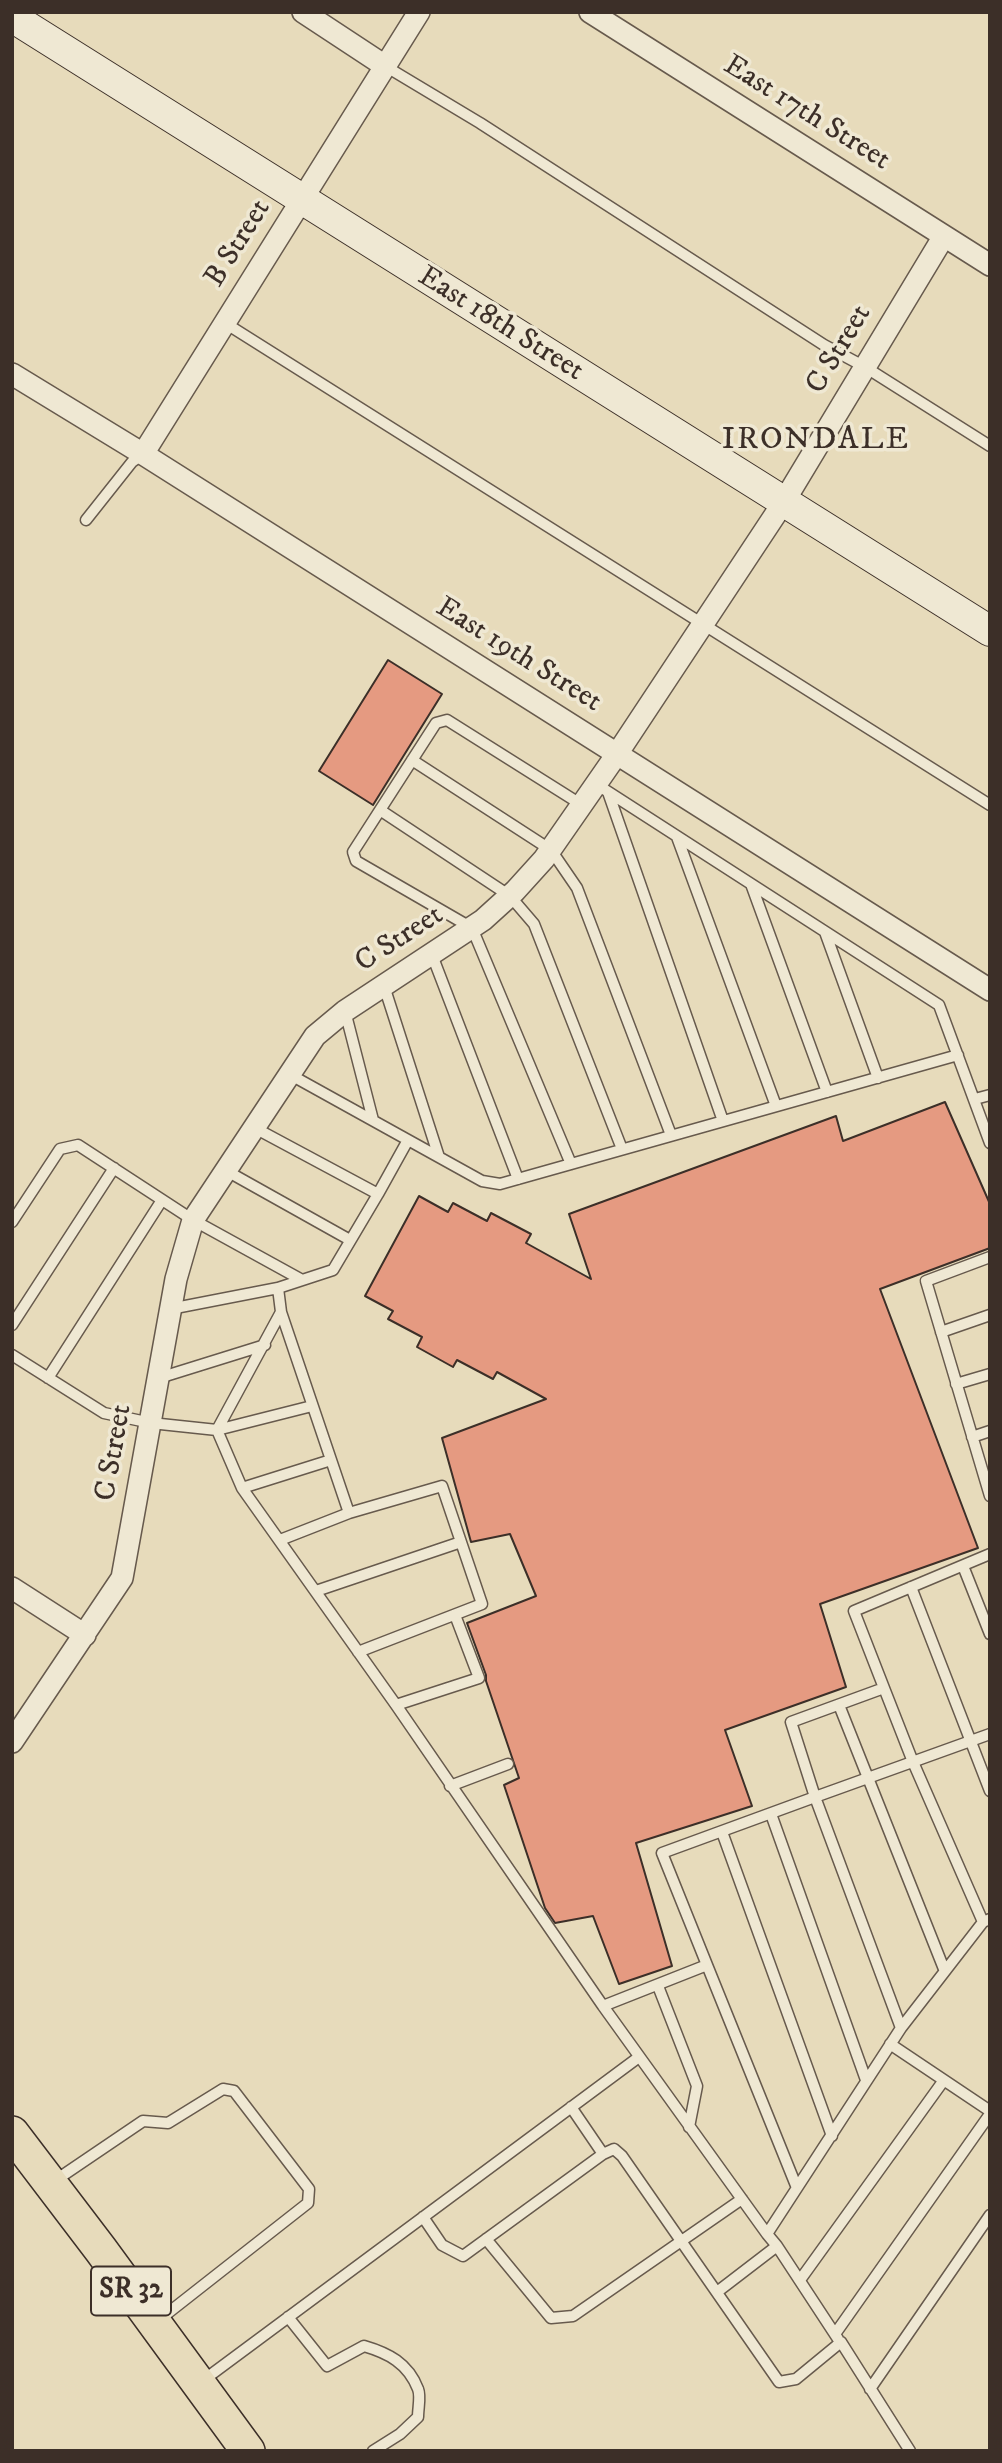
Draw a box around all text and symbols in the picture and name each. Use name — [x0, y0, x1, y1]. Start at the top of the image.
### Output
street label: East 17th Street — [716, 49, 896, 179]
street label: B Street — [198, 194, 280, 294]
street label: East 18th Street — [410, 260, 590, 390]
street label: C Street — [800, 299, 880, 401]
district label: IRONDALE — [723, 422, 909, 460]
street label: East 19th Street — [428, 591, 608, 721]
street label: C Street — [349, 898, 451, 982]
street label: C Street — [89, 1402, 141, 1504]
road number: SR 32 — [91, 2266, 171, 2316]

